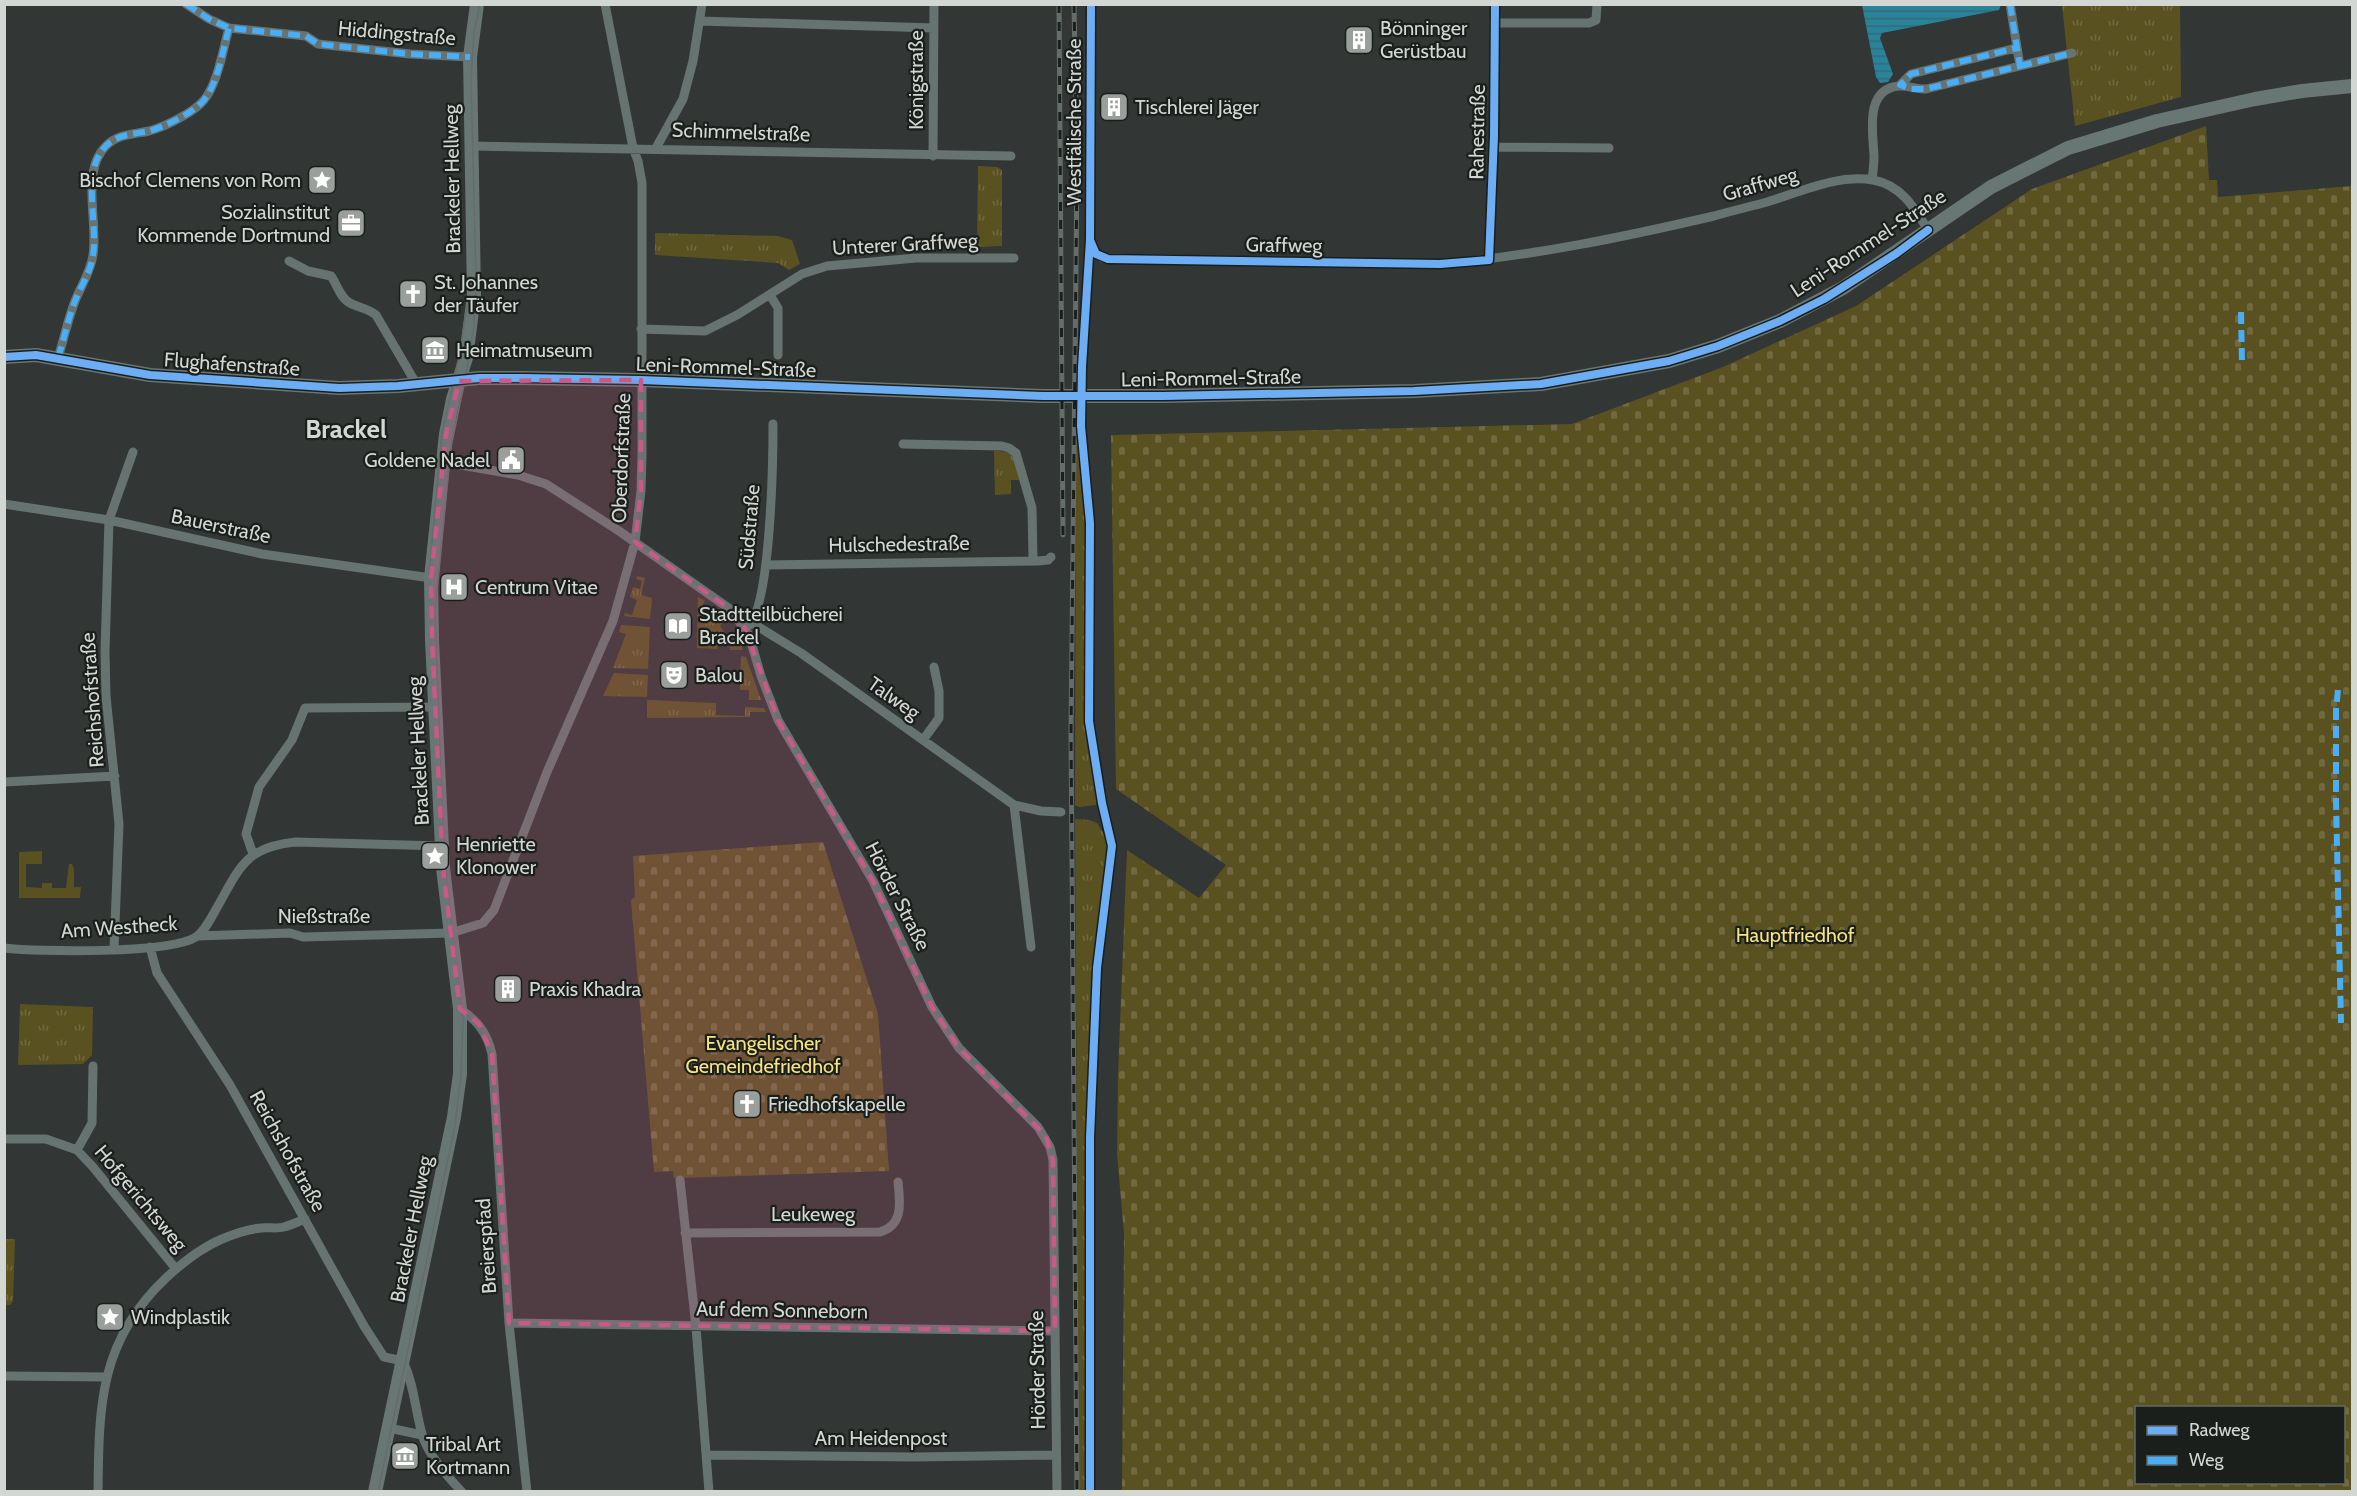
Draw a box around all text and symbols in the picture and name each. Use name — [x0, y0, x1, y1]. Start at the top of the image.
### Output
street label: Hiddingstraße — [337, 16, 457, 50]
place label: Bönninger Gerüstbau — [1380, 16, 1468, 63]
building icon: Bönninger Gerüstbau — [1343, 24, 1375, 56]
street label: Königstraße — [904, 30, 928, 130]
street label: Westfälische Straße — [1062, 39, 1086, 206]
street label: Rahestraße — [1464, 84, 1490, 180]
building icon: Tischlerei Jäger — [1098, 91, 1130, 123]
place label: Tischlerei Jäger — [1135, 95, 1260, 119]
street label: Brackeler Hellweg — [439, 103, 465, 254]
street label: Schimmelstraße — [671, 118, 811, 146]
street label: Graffweg — [1720, 162, 1801, 206]
place icon: Bischof Clemens von Rom — [306, 164, 338, 196]
place label: Bischof Clemens von Rom — [79, 168, 301, 192]
street label: Leni-Rommel-Straße — [1786, 184, 1950, 302]
place label: Sozialinstitut Kommende Dortmund — [137, 200, 330, 247]
office icon: Sozialinstitut Kommende Dortmund — [335, 207, 367, 239]
street label: Unterer Graffweg — [831, 228, 980, 260]
street label: Graffweg — [1245, 232, 1324, 258]
place label: St. Johannes der Täufer — [434, 270, 538, 317]
church icon: St. Johannes der Täufer — [397, 278, 429, 310]
museum icon: Heimatmuseum — [419, 334, 451, 366]
place label: Heimatmuseum — [456, 338, 593, 362]
street label: Flughafenstraße — [163, 347, 301, 381]
street label: Leni-Rommel-Straße — [635, 352, 817, 382]
street label: Leni-Rommel-Straße — [1121, 364, 1301, 392]
street label: Oberdorfstraße — [607, 393, 635, 523]
district label: Brackel — [305, 413, 387, 445]
public building icon: Goldene Nadel — [495, 444, 527, 476]
place label: Goldene Nadel — [364, 448, 490, 472]
street label: Südstraße — [733, 483, 765, 571]
street label: Bauerstraße — [169, 504, 273, 548]
street label: Hulschedestraße — [828, 531, 970, 557]
hospital icon: Centrum Vitae — [438, 571, 470, 603]
place label: Centrum Vitae — [475, 575, 598, 599]
place label: Stadtteilbücherei Brackel — [699, 602, 843, 649]
library icon: Stadtteilbücherei Brackel — [662, 610, 694, 642]
street label: Reichshofstraße — [75, 632, 109, 768]
theatre icon: Balou — [658, 659, 690, 691]
place label: Balou — [695, 663, 743, 687]
street label: Talweg — [863, 671, 926, 725]
street label: Brackeler Hellweg — [402, 675, 434, 826]
place label: Henriette Klonower — [456, 832, 537, 879]
street label: Hörder Straße — [860, 838, 936, 954]
place icon: Henriette Klonower — [419, 840, 451, 872]
street label: Nießstraße — [278, 904, 370, 928]
street label: Am Westheck — [60, 911, 178, 943]
park label: Hauptfriedhof — [1736, 923, 1855, 947]
building icon: Praxis Khadra — [492, 973, 524, 1005]
place label: Praxis Khadra — [529, 977, 642, 1001]
park label: Evangelischer Gemeindefriedhof — [686, 1031, 841, 1078]
street label: Reichshofstraße — [245, 1086, 331, 1216]
church icon: Friedhofskapelle — [731, 1088, 763, 1120]
place label: Friedhofskapelle — [768, 1092, 906, 1116]
street label: Hofgerichtsweg — [90, 1140, 193, 1257]
street label: Brackeler Hellweg — [385, 1152, 437, 1304]
street label: Breierspfad — [471, 1198, 501, 1294]
street label: Leukeweg — [771, 1202, 856, 1226]
street label: Auf dem Sonneborn — [696, 1297, 868, 1323]
place icon: Windplastik — [94, 1301, 126, 1333]
place label: Windplastik — [131, 1305, 230, 1329]
street label: Hörder Straße — [1024, 1310, 1050, 1430]
legend — [2135, 1406, 2345, 1484]
text: Radweg — [2189, 1419, 2251, 1441]
street label: Am Heidenpost — [815, 1426, 947, 1450]
place label: Tribal Art Kortmann — [426, 1432, 510, 1479]
museum icon: Tribal Art Kortmann — [389, 1440, 421, 1472]
text: Weg — [2189, 1449, 2225, 1471]

